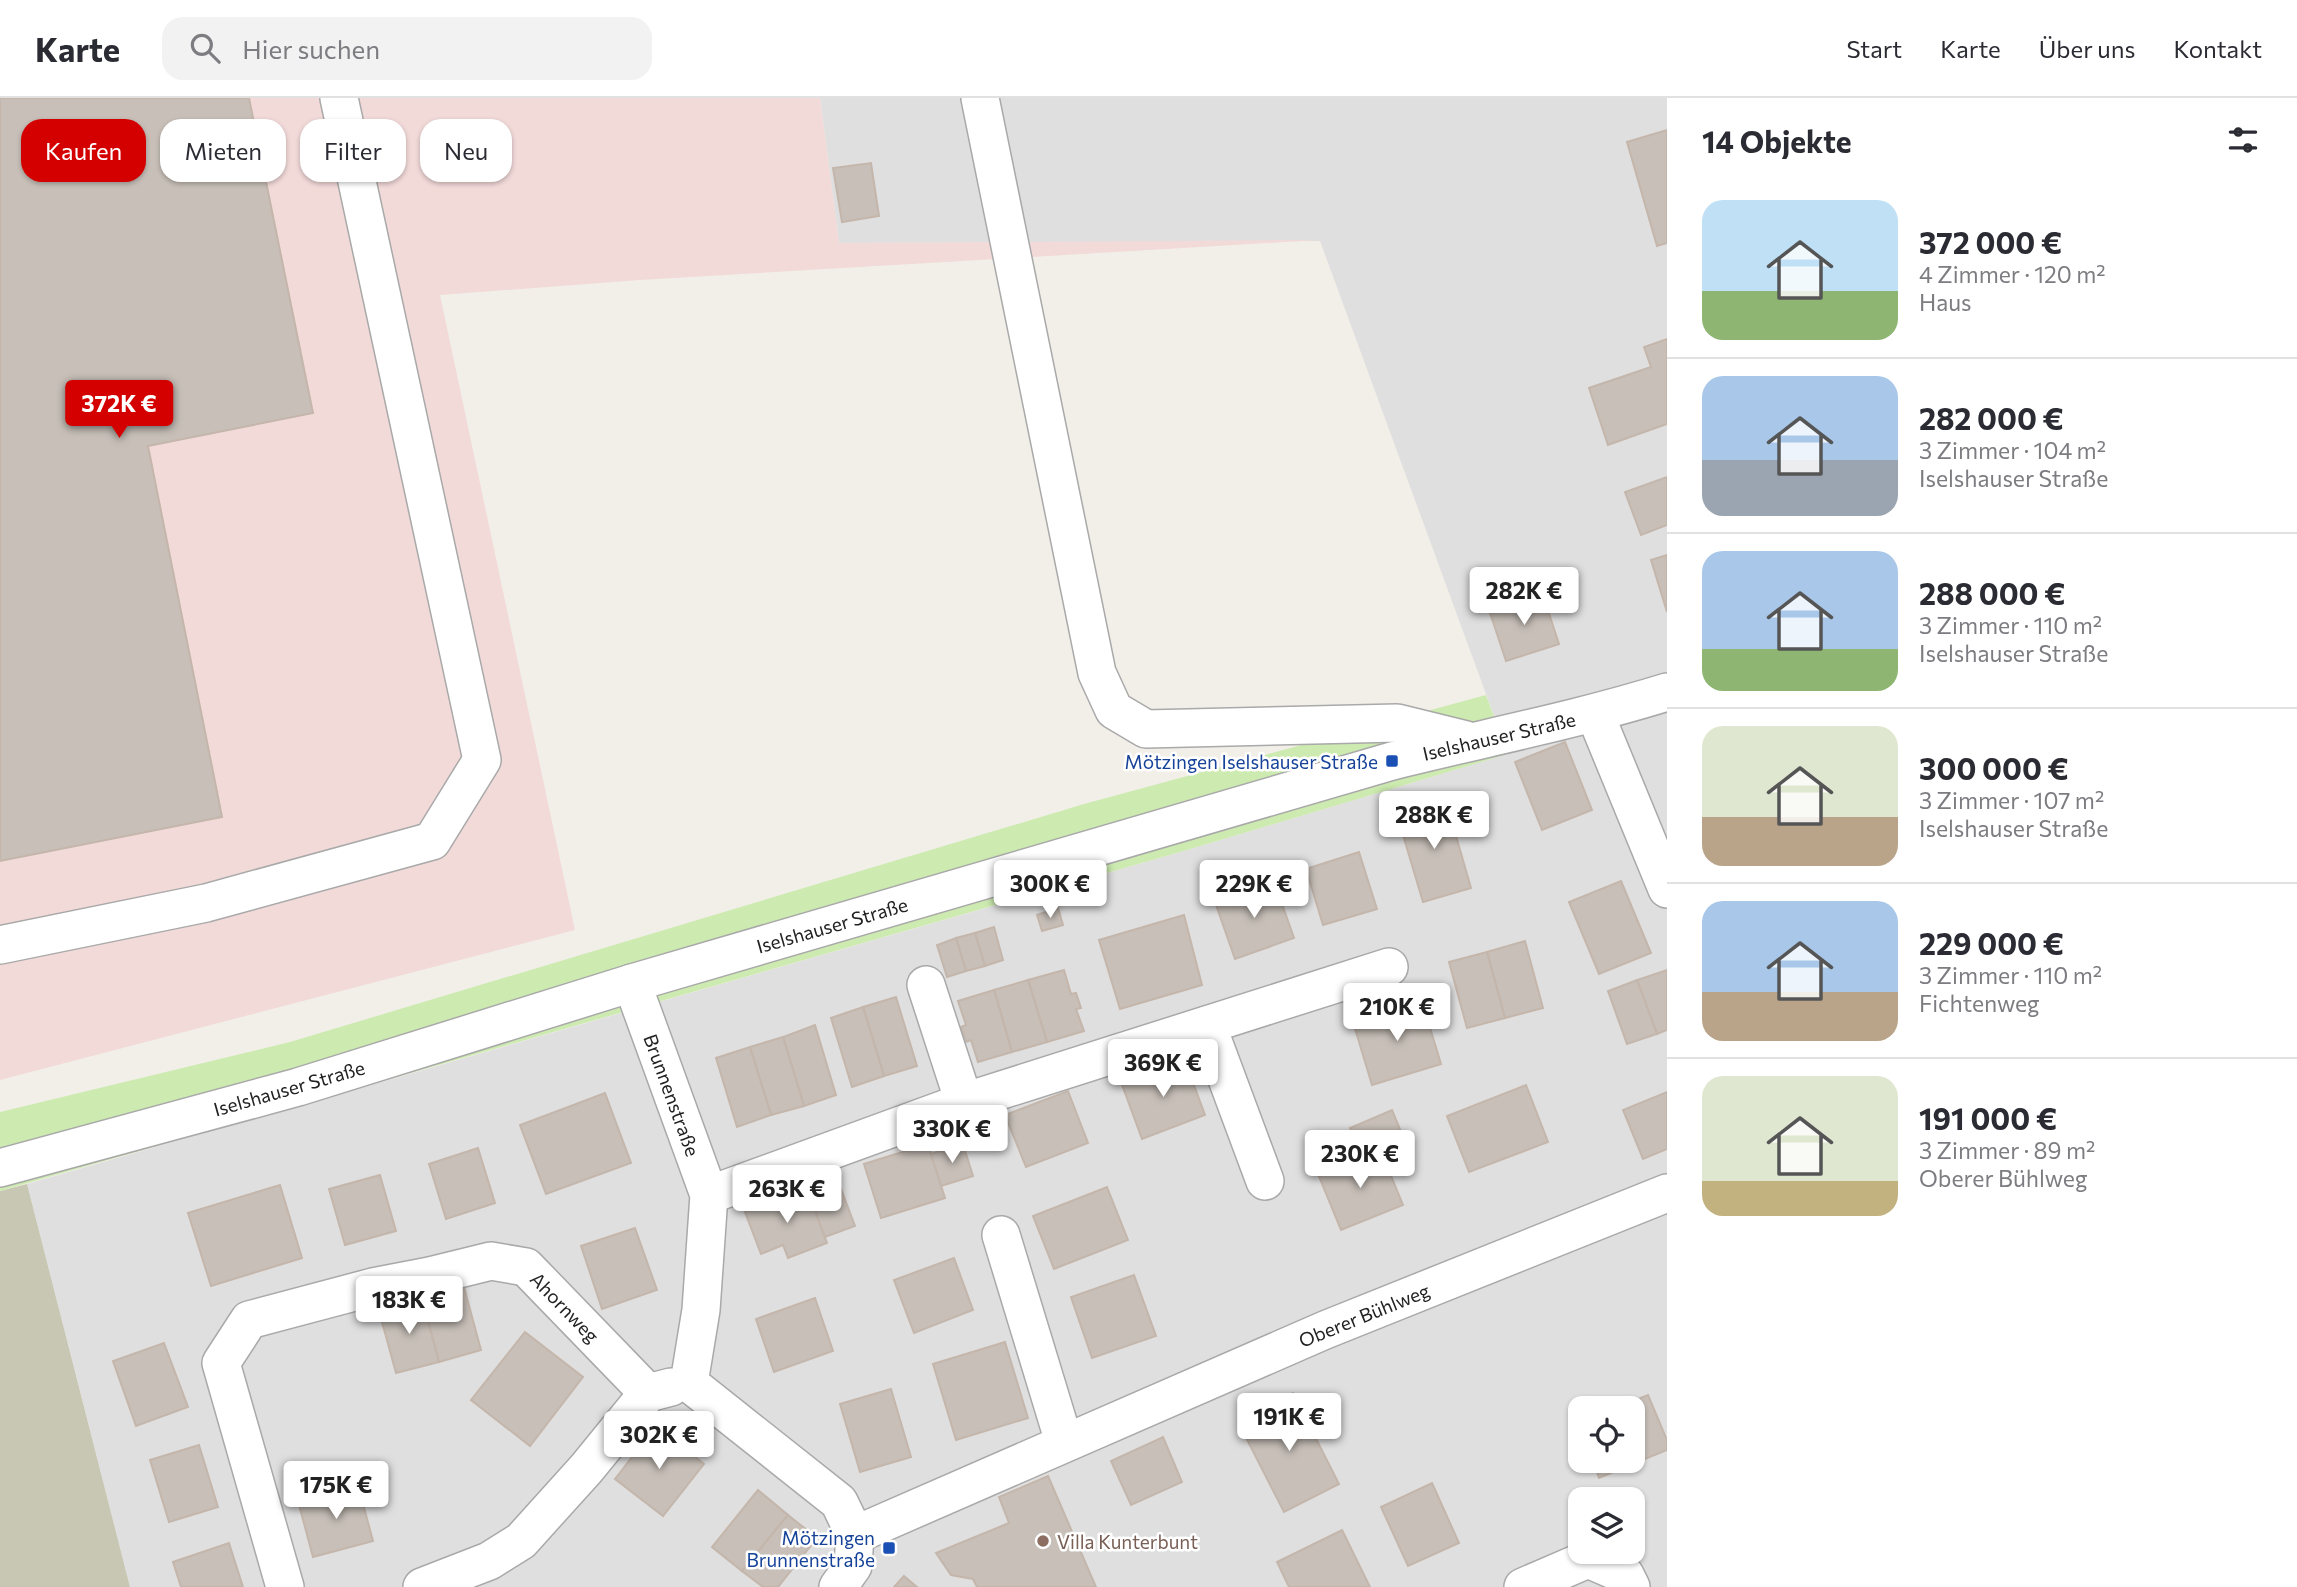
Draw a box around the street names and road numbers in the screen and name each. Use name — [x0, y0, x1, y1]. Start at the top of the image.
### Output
street label: Iselshauser Straße — [1420, 707, 1578, 765]
street label: Iselshauser Straße — [754, 892, 910, 958]
street label: Brunnenstraße — [639, 1031, 705, 1159]
street label: Iselshauser Straße — [211, 1055, 367, 1121]
street label: Ahornweg — [526, 1267, 604, 1347]
street label: Oberer Bühlweg — [1295, 1278, 1433, 1352]

